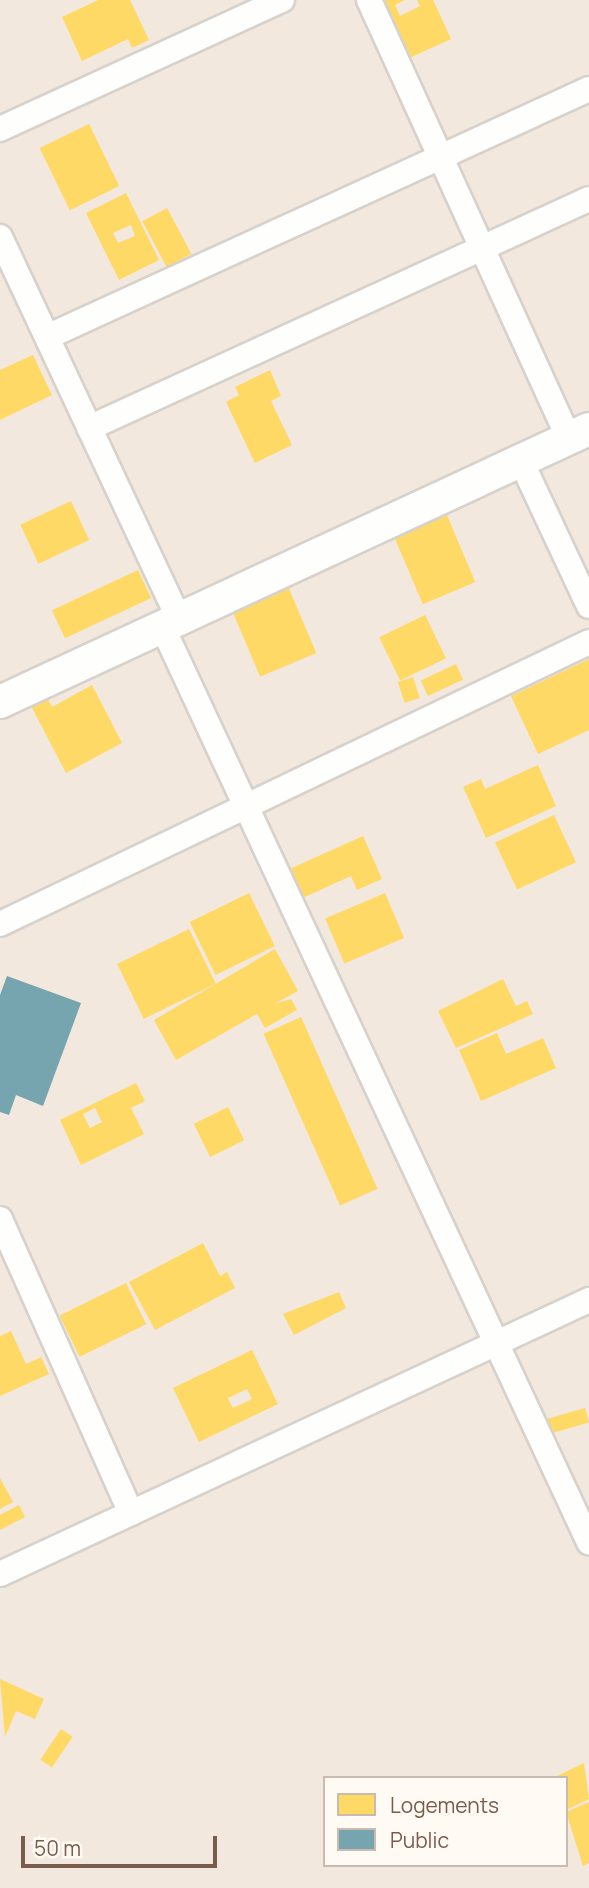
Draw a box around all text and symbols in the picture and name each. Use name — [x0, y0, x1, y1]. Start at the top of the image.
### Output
legend — [323, 1776, 568, 1867]
text: Logements — [390, 1791, 499, 1819]
scale bar — [24, 1822, 220, 1866]
text: Public — [390, 1826, 449, 1854]
text: 50 m — [34, 1834, 81, 1862]

